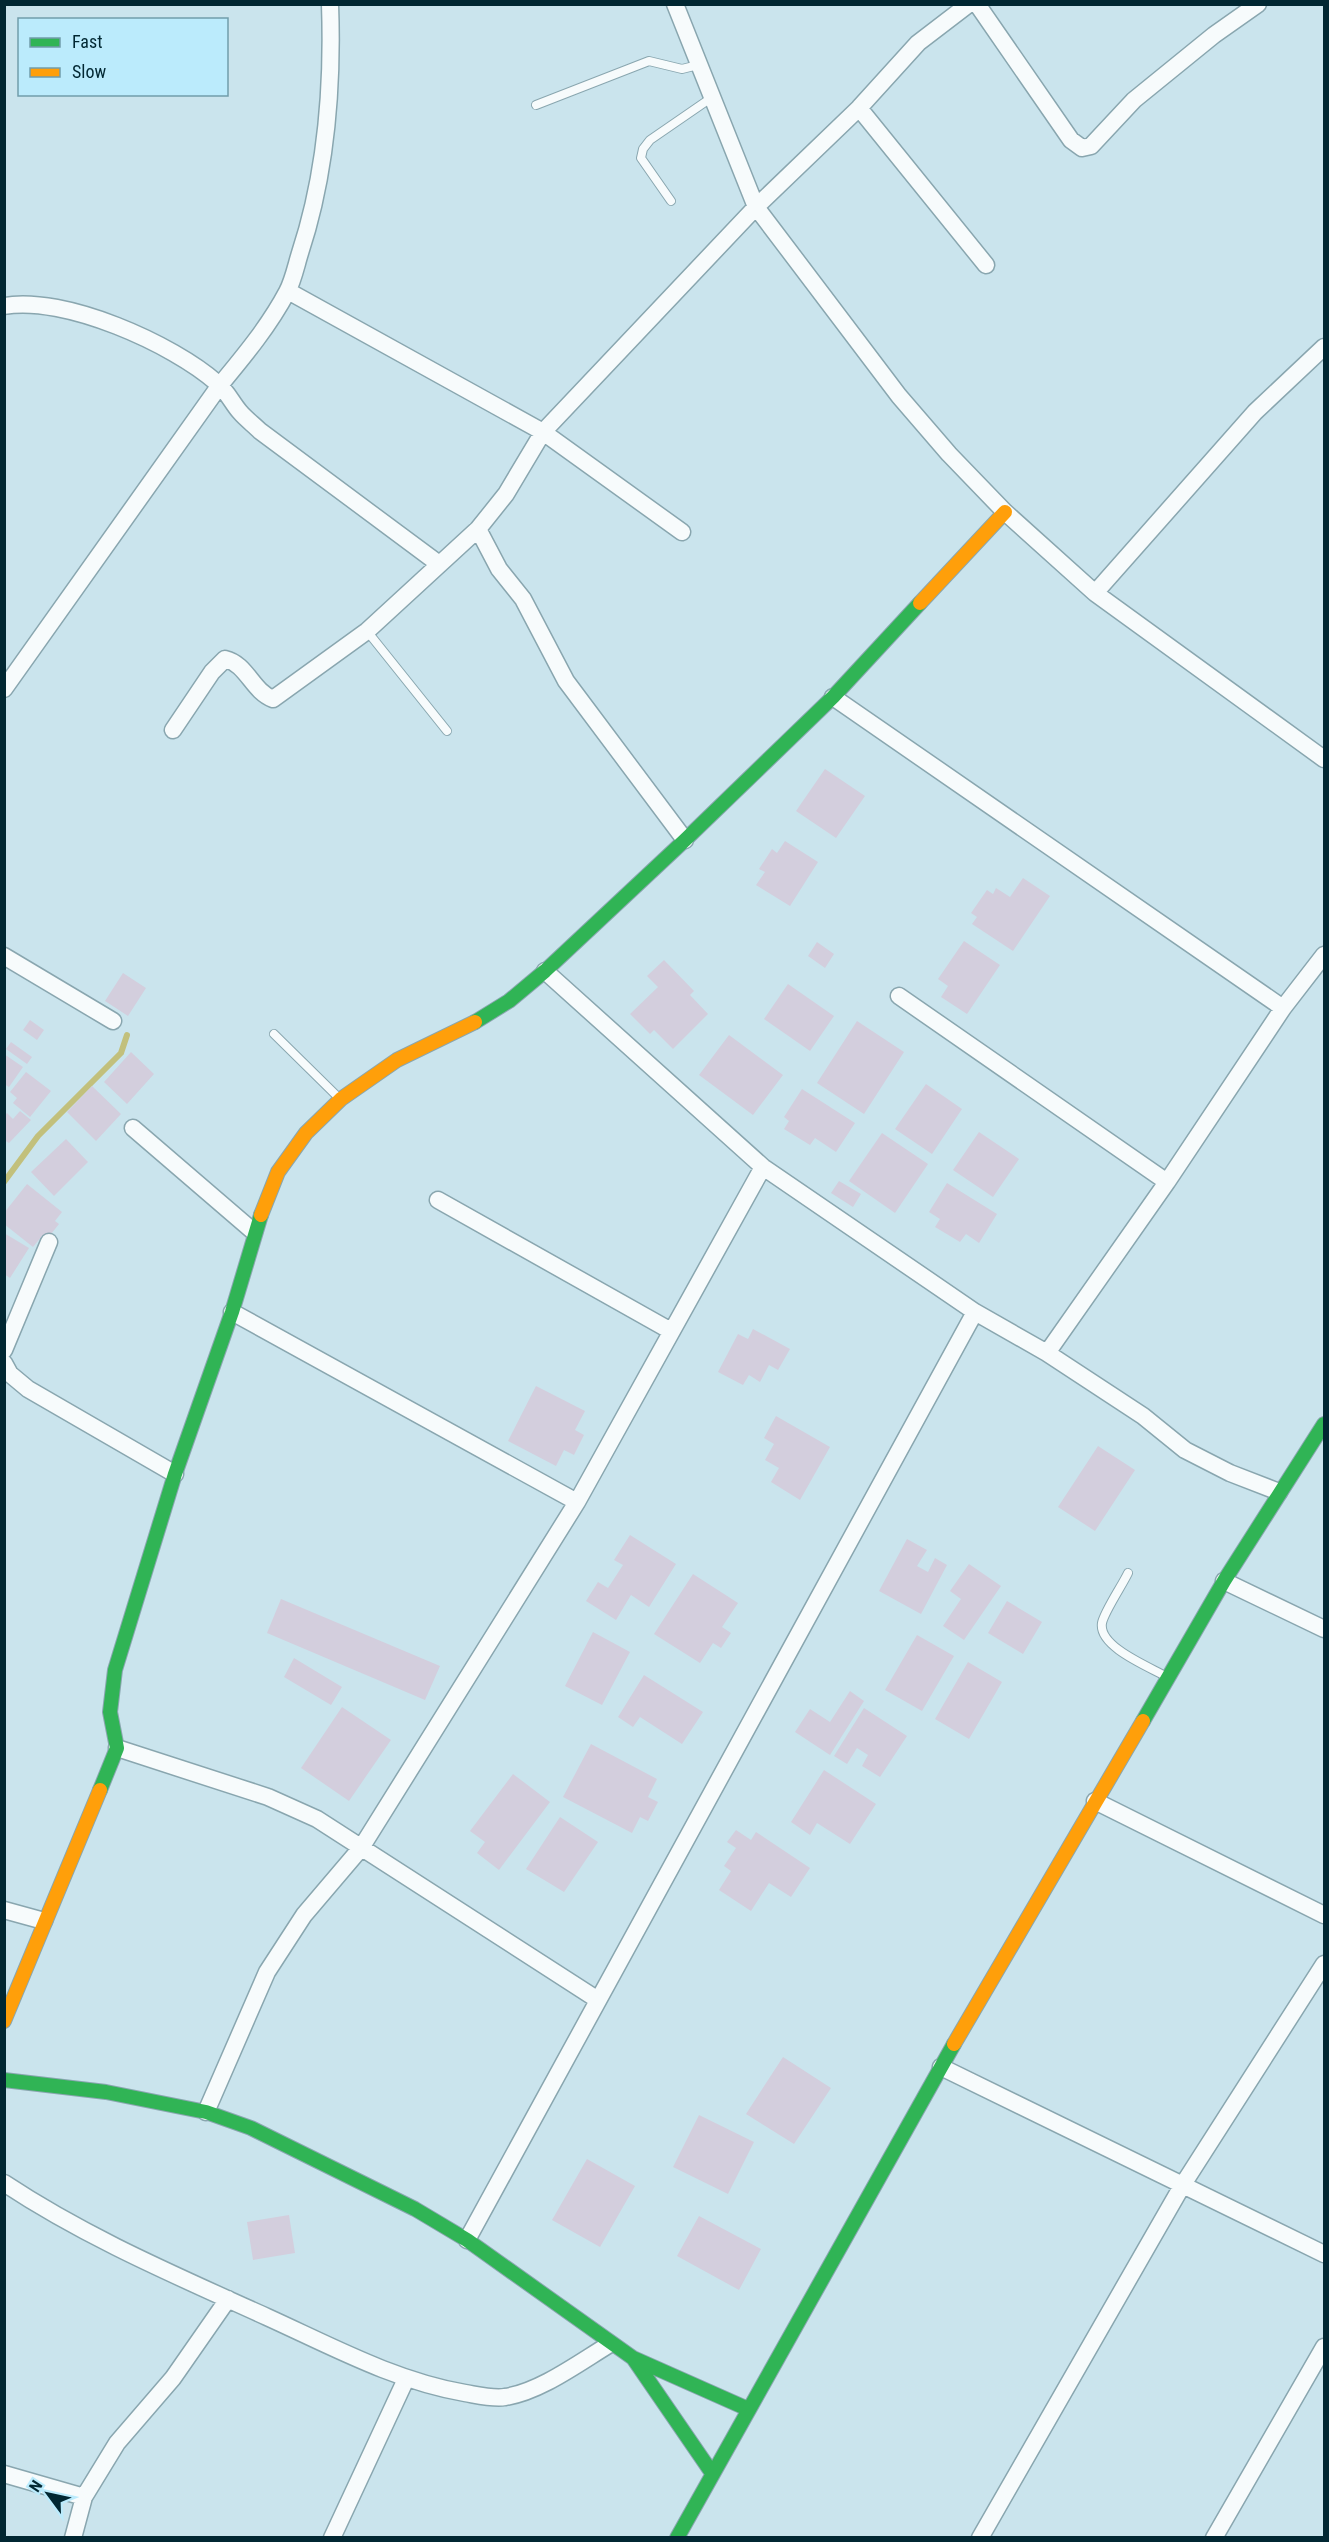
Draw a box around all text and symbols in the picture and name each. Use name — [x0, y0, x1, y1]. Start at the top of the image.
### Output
legend — [18, 18, 228, 96]
text: Fast — [72, 31, 103, 52]
text: Slow — [72, 61, 107, 82]
north arrow — [18, 2464, 78, 2524]
text: N — [25, 2477, 46, 2495]

